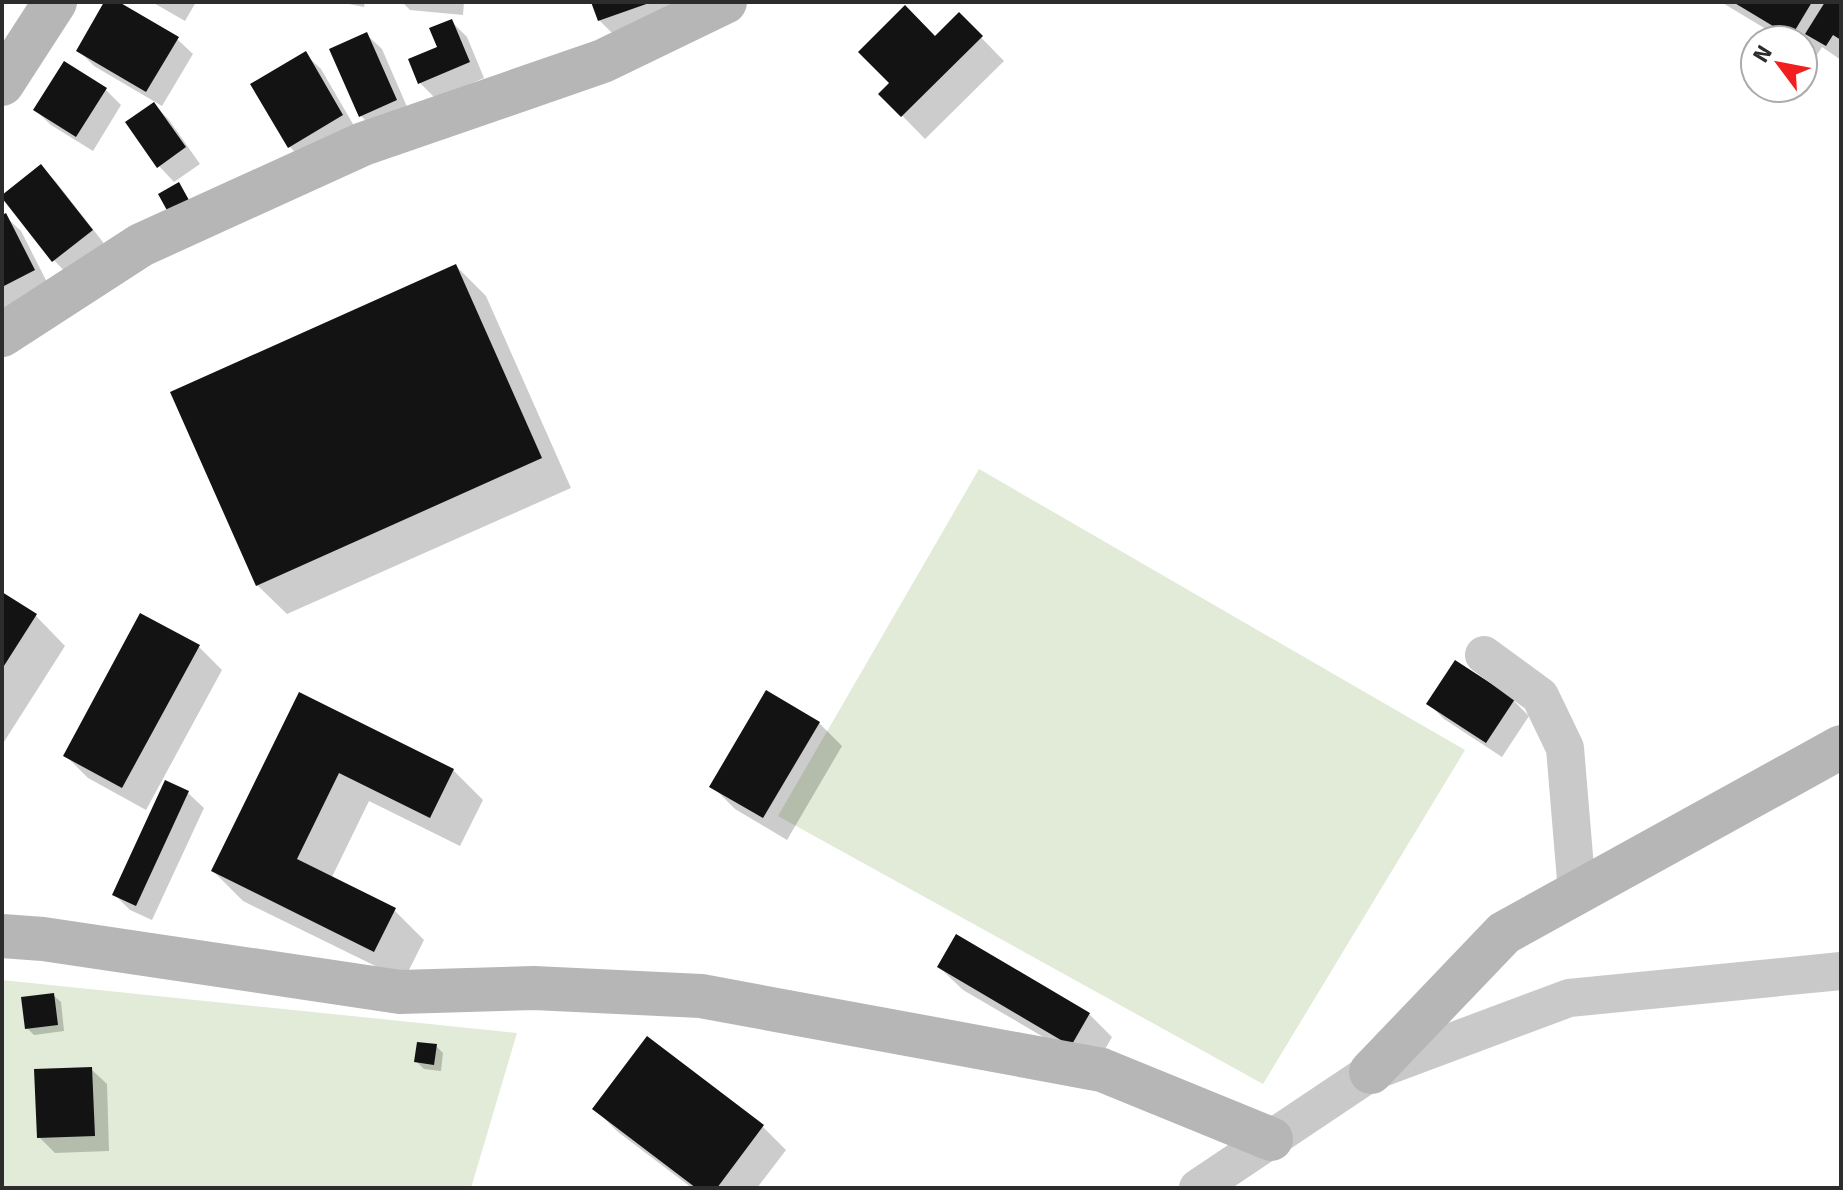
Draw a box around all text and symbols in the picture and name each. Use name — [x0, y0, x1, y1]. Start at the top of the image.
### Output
north arrow — [1739, 24, 1819, 104]
text: N — [1747, 40, 1778, 67]

